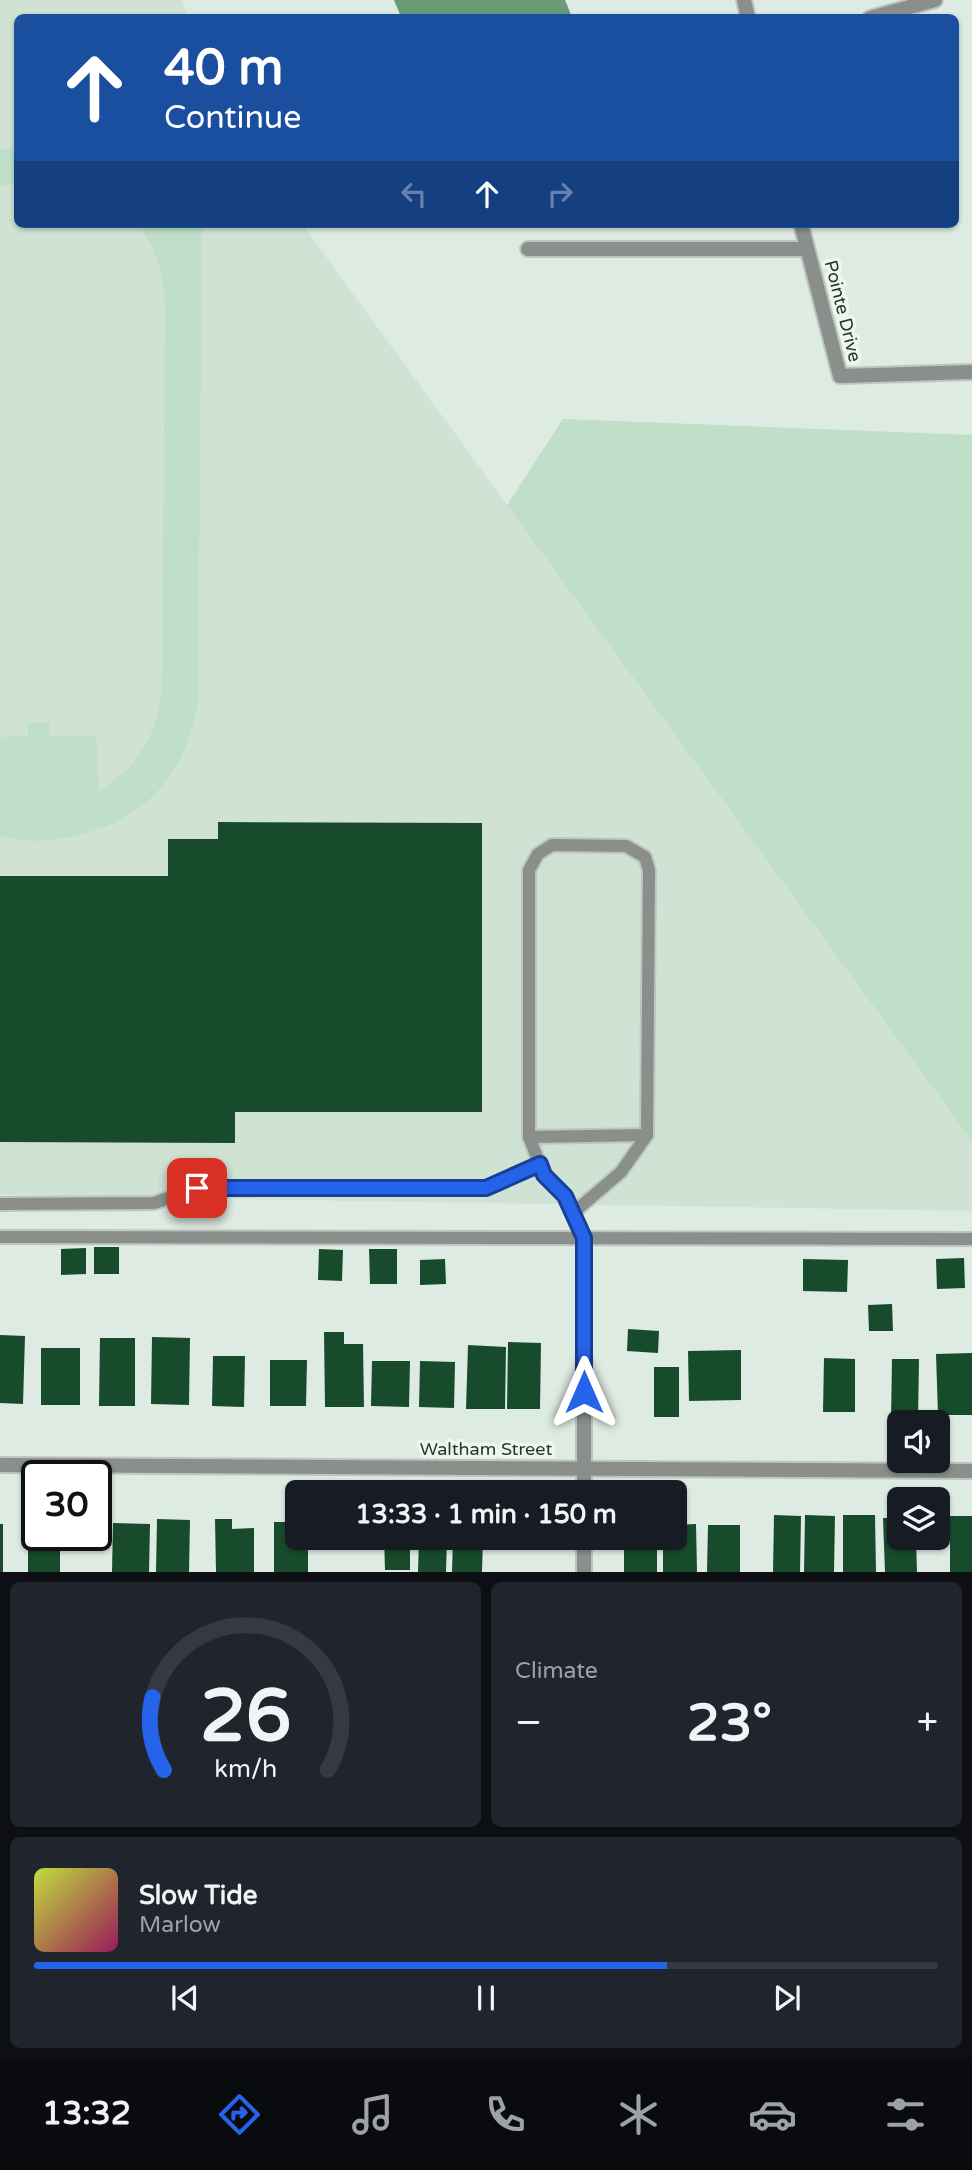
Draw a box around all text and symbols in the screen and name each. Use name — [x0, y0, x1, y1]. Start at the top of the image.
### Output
text: 40 m — [164, 39, 283, 98]
icon: ahead — [49, 42, 140, 133]
text: Continue — [164, 99, 301, 137]
icon: left — [395, 175, 433, 213]
icon: ahead — [468, 175, 506, 213]
icon: right — [541, 175, 579, 213]
street label: Pointe Drive — [820, 258, 866, 364]
pin — [167, 1158, 227, 1218]
icon: arrive — [178, 1169, 216, 1207]
position arrow — [547, 1355, 621, 1429]
map controls — [887, 1410, 950, 1550]
button: sound — [887, 1410, 950, 1473]
street label: Waltham Street — [420, 1438, 552, 1460]
speed limit sign: 30 — [21, 1460, 112, 1551]
button: layers — [887, 1487, 950, 1550]
text: 13:33 · 1 min · 150 m — [355, 1499, 617, 1530]
text: Climate — [515, 1657, 598, 1685]
text: 26 — [200, 1674, 291, 1762]
text: 23° — [687, 1692, 772, 1755]
text: − — [515, 1700, 542, 1746]
text: + — [917, 1700, 938, 1746]
text: km/h — [214, 1754, 277, 1784]
text: Slow Tide — [139, 1880, 257, 1911]
text: Marlow — [139, 1911, 221, 1939]
icon: previous — [166, 1979, 204, 2017]
icon: pause — [467, 1979, 505, 2017]
icon: next — [768, 1979, 806, 2017]
icon: directions — [215, 2090, 264, 2139]
icon: music — [348, 2090, 397, 2139]
icon: phone — [481, 2090, 530, 2139]
icon: climate — [614, 2090, 663, 2139]
icon: car — [748, 2090, 797, 2139]
icon: filters — [881, 2090, 930, 2139]
text: 13:32 — [42, 2095, 131, 2133]

